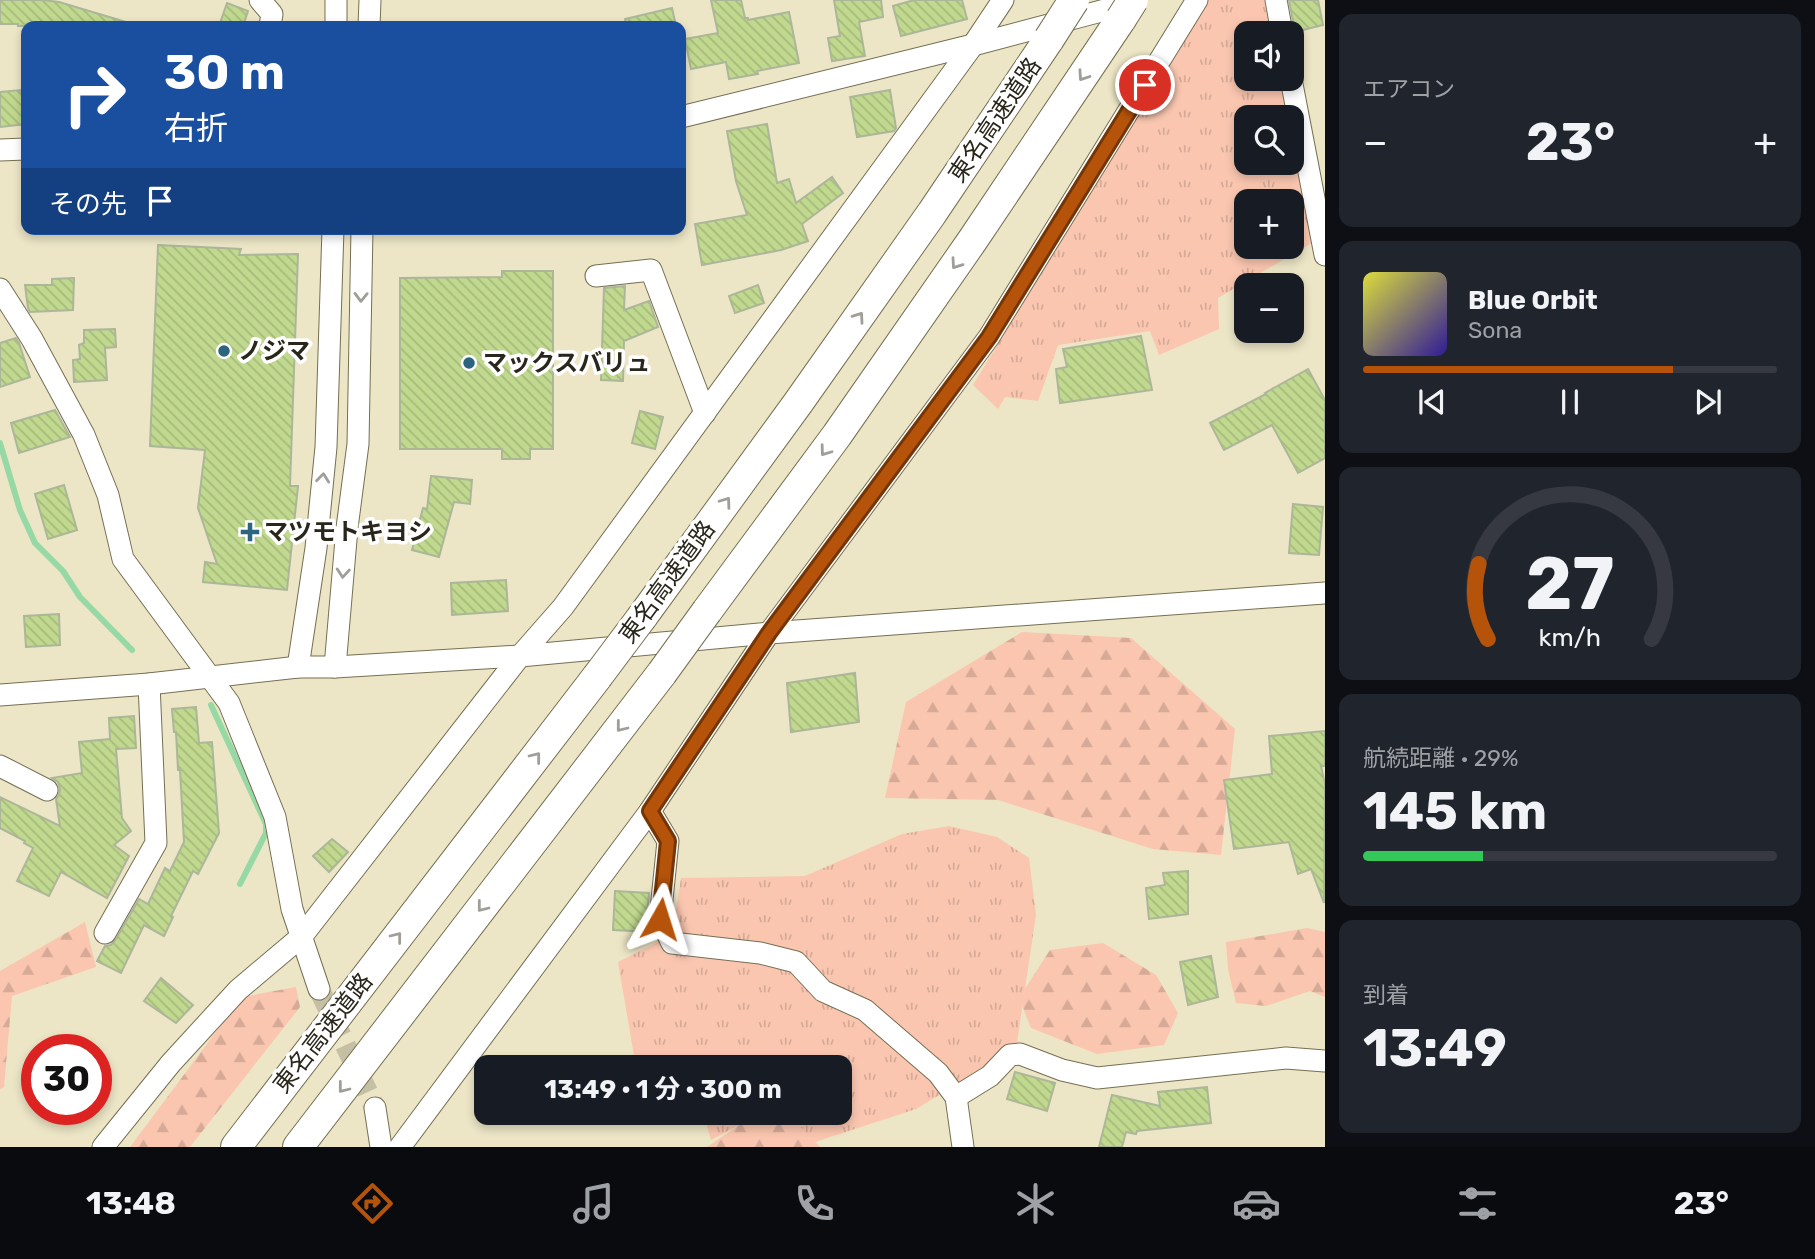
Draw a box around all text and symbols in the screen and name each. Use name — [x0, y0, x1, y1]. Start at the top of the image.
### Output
map controls — [1234, 21, 1304, 343]
button: sound — [1234, 21, 1304, 91]
text: 30 m — [164, 43, 285, 101]
icon: right — [49, 49, 140, 140]
street label: 東名高速道路 — [943, 52, 1047, 188]
pin — [1115, 55, 1175, 115]
icon: arrive — [1126, 66, 1164, 104]
one-way arrow — [1079, 68, 1091, 81]
text: エアコン — [1363, 75, 1455, 103]
button: search — [1234, 105, 1304, 175]
text: 右折 — [164, 109, 228, 147]
text: 23° — [1526, 111, 1615, 173]
text: − — [1363, 119, 1388, 165]
text: + — [1753, 119, 1777, 165]
icon: arrive — [141, 182, 179, 220]
text: その先 — [49, 189, 127, 220]
button: + — [1234, 189, 1304, 259]
one-way arrow — [952, 256, 964, 269]
button: − — [1234, 273, 1304, 343]
text: Blue Orbit — [1468, 285, 1598, 316]
one-way arrow — [353, 293, 369, 303]
one-way arrow — [851, 312, 863, 325]
text: Sona — [1468, 316, 1522, 344]
place label: ノジマ — [238, 337, 310, 365]
marker: ノジマ — [216, 343, 232, 359]
place label: マックスバリュ — [483, 349, 650, 377]
marker: マックスバリュ — [461, 355, 477, 371]
icon: previous — [1413, 383, 1451, 421]
icon: pause — [1551, 383, 1589, 421]
icon: next — [1689, 383, 1727, 421]
one-way arrow — [821, 443, 833, 455]
one-way arrow — [315, 472, 330, 484]
one-way arrow — [718, 497, 730, 510]
street label: 東名高速道路 — [613, 516, 721, 648]
place label: マツモトキヨシ — [264, 518, 432, 546]
marker: マツモトキヨシ — [242, 524, 258, 540]
text: 27 — [1525, 542, 1615, 628]
one-way arrow — [336, 568, 351, 579]
text: km/h — [1539, 623, 1601, 652]
one-way arrow — [616, 719, 629, 732]
text: 航続距離 · 29% — [1363, 744, 1519, 772]
one-way arrow — [527, 752, 540, 765]
text: 145 km — [1363, 780, 1547, 842]
position arrow — [623, 882, 697, 956]
one-way arrow — [478, 900, 491, 912]
one-way arrow — [389, 933, 401, 945]
street label: 東名高速道路 — [268, 968, 378, 1098]
text: 到着 — [1363, 981, 1409, 1009]
text: 13:49 — [1363, 1017, 1507, 1079]
speed limit sign: 30 — [21, 1034, 112, 1125]
text: 13:49 · 1 分 · 300 m — [544, 1074, 782, 1105]
one-way arrow — [339, 1080, 352, 1093]
icon: directions — [348, 1179, 397, 1228]
icon: music — [569, 1179, 618, 1228]
icon: phone — [790, 1179, 839, 1228]
icon: climate — [1011, 1179, 1060, 1228]
icon: car — [1232, 1179, 1281, 1228]
icon: filters — [1453, 1179, 1502, 1228]
text: 13:48 — [86, 1184, 176, 1222]
text: 23° — [1674, 1184, 1729, 1222]

